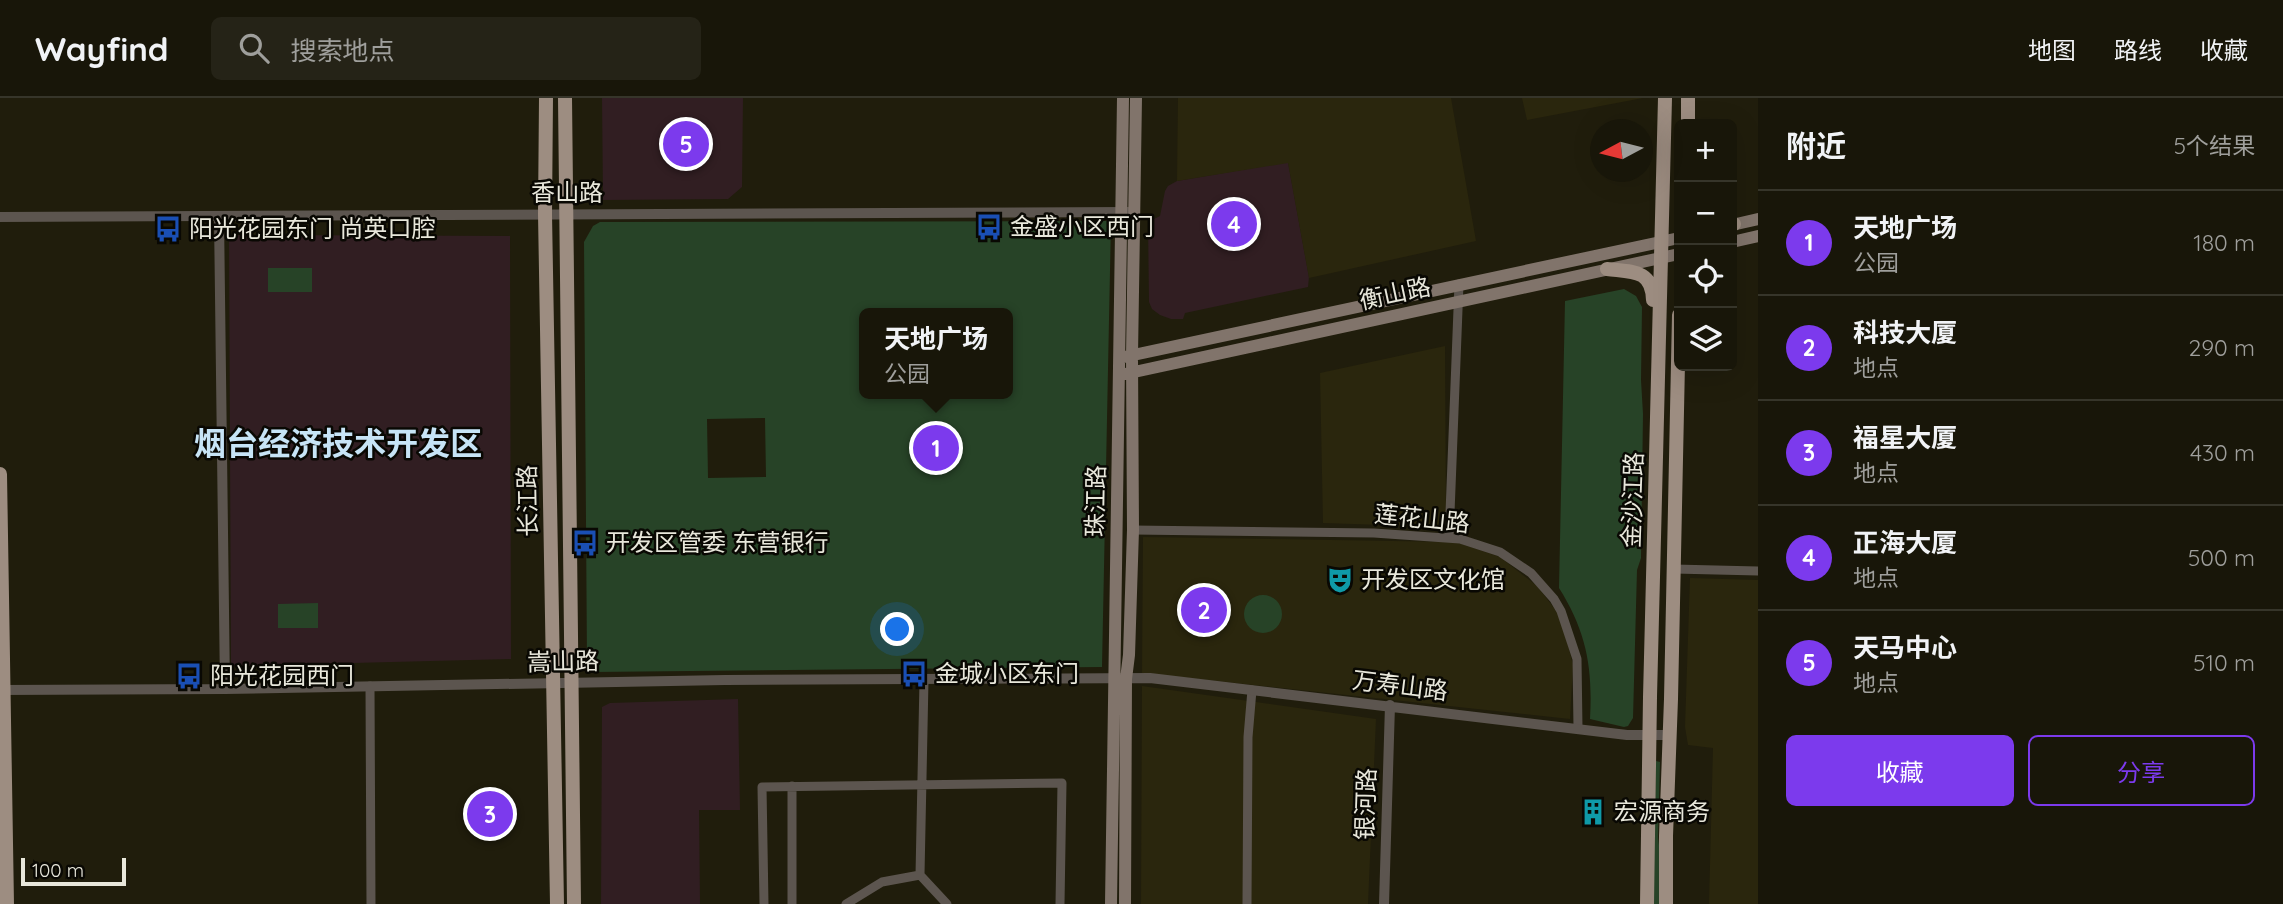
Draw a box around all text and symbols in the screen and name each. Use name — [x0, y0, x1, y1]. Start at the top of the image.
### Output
search box — [211, 17, 701, 80]
text: Wayfind — [35, 28, 169, 69]
icon: search — [235, 29, 273, 67]
text: 搜索地点 — [291, 34, 395, 67]
text: 地图 — [2028, 35, 2076, 65]
text: 路线 — [2114, 35, 2162, 65]
text: 收藏 — [2200, 35, 2248, 65]
pin: 5 — [663, 118, 709, 170]
north arrow — [1590, 119, 1653, 182]
map controls — [1674, 119, 1737, 371]
button: + — [1674, 119, 1737, 182]
text: 附近 — [1786, 127, 1846, 165]
text: 5个结果 — [2173, 131, 2255, 160]
street label: 香山路 — [531, 177, 603, 207]
button: − — [1674, 182, 1737, 245]
pin: 4 — [1211, 198, 1257, 250]
place label: 金盛小区西门 — [1010, 211, 1154, 241]
text: 天地广场 — [1853, 211, 1957, 244]
bus stop icon: 金盛小区西门 — [974, 212, 1004, 242]
place label: 阳光花园东门 尚英口腔 — [189, 213, 436, 243]
bus stop icon: 阳光花园东门 尚英口腔 — [153, 214, 183, 244]
text: 1 — [1805, 228, 1813, 257]
text: 180 m — [2193, 228, 2255, 257]
button: locate — [1674, 245, 1737, 308]
text: 公园 — [1853, 248, 1899, 277]
street label: 衡山路 — [1356, 271, 1433, 315]
popup — [859, 308, 1013, 399]
button: layers — [1674, 308, 1737, 371]
text: 科技大厦 — [1853, 316, 1957, 349]
text: 天地广场 — [884, 322, 988, 355]
text: 2 — [1802, 333, 1816, 362]
text: 290 m — [2188, 333, 2255, 362]
text: 地点 — [1853, 353, 1899, 382]
text: 公园 — [884, 359, 930, 388]
text: 福星大厦 — [1853, 421, 1957, 454]
pin: 1 — [913, 422, 959, 474]
district label: 烟台经济技术开发区 — [194, 423, 482, 463]
text: 3 — [1803, 438, 1815, 467]
text: 430 m — [2190, 438, 2255, 467]
street label: 金沙江路 — [1615, 451, 1649, 548]
text: 地点 — [1853, 458, 1899, 487]
street label: 长江路 — [511, 465, 543, 537]
street label: 珠江路 — [1079, 465, 1111, 537]
street label: 莲花山路 — [1373, 498, 1471, 538]
text: 正海大厦 — [1853, 526, 1957, 559]
place label: 开发区管委 东营银行 — [606, 527, 829, 557]
bus stop icon: 开发区管委 东营银行 — [570, 528, 600, 558]
text: 4 — [1802, 543, 1816, 572]
text: 500 m — [2188, 543, 2255, 572]
text: 地点 — [1853, 563, 1899, 592]
place label: 开发区文化馆 — [1361, 564, 1505, 594]
theatre icon: 开发区文化馆 — [1325, 565, 1355, 595]
pin: 2 — [1181, 584, 1227, 636]
your location — [880, 612, 914, 646]
text: 天马中心 — [1853, 631, 1957, 664]
street label: 嵩山路 — [527, 645, 599, 677]
text: 5 — [1802, 648, 1816, 677]
text: 510 m — [2193, 648, 2255, 677]
place label: 金城小区东门 — [935, 658, 1079, 688]
bus stop icon: 金城小区东门 — [899, 659, 929, 689]
place label: 阳光花园西门 — [210, 660, 354, 690]
bus stop icon: 阳光花园西门 — [174, 661, 204, 691]
street label: 万寿山路 — [1351, 664, 1450, 706]
text: 地点 — [1853, 668, 1899, 697]
button: 收藏 — [1786, 735, 2014, 806]
button: 分享 — [2028, 735, 2255, 806]
street label: 银河路 — [1349, 767, 1381, 840]
pin: 3 — [467, 788, 513, 840]
place label: 宏源商务 — [1614, 796, 1710, 826]
building icon: 宏源商务 — [1578, 797, 1608, 827]
scale bar — [21, 855, 126, 887]
text: 100 m — [32, 858, 84, 882]

